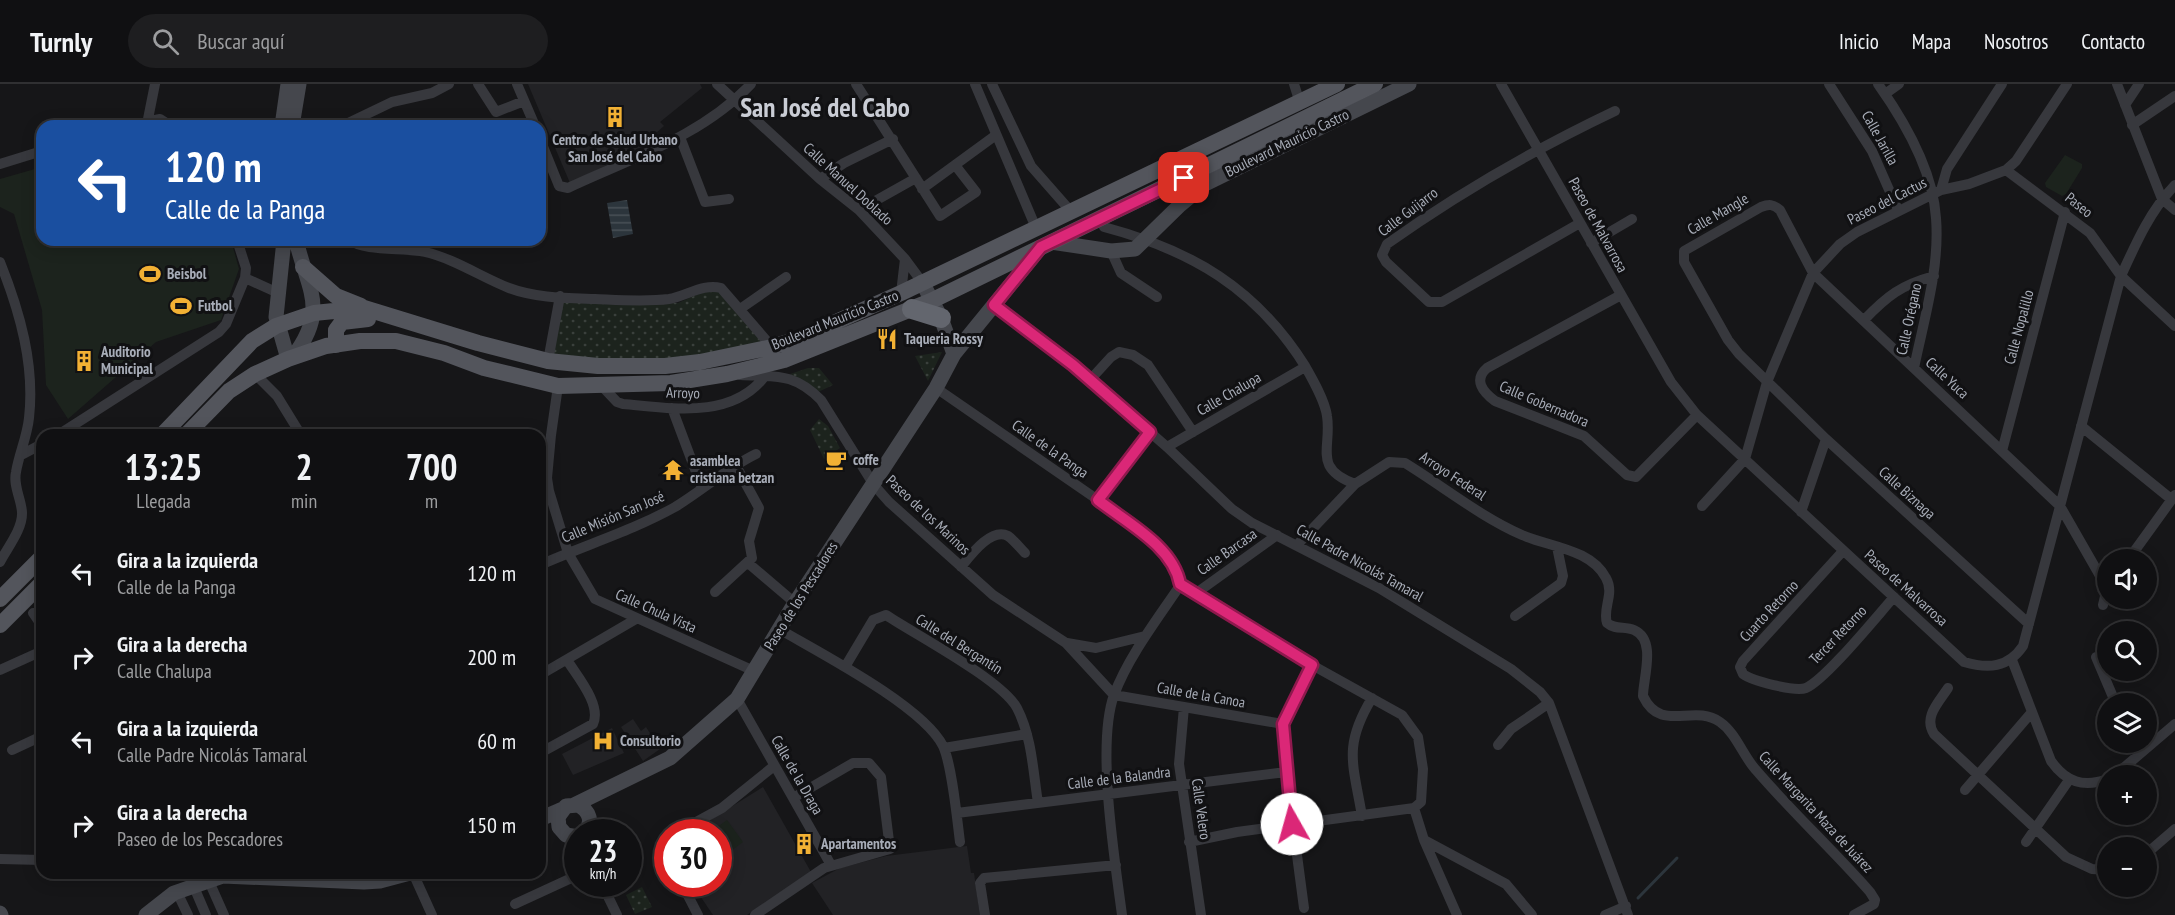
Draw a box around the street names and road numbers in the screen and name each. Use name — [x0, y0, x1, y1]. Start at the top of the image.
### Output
street label: Boulevard Mauricio Castro — [1222, 104, 1352, 181]
street label: Calle Jarilla — [1858, 107, 1903, 168]
street label: Calle Manuel Doblado — [800, 138, 897, 229]
street label: Paseo del Cactus — [1844, 173, 1930, 229]
street label: Paseo de Malvarrosa — [1565, 174, 1632, 276]
street label: Calle Guijarro — [1374, 183, 1441, 240]
street label: Calle Mangle — [1684, 188, 1752, 239]
street label: Paseo — [2062, 188, 2097, 221]
street label: Calle Orégano — [1892, 281, 1925, 357]
street label: Boulevard Mauricio Castro — [769, 285, 901, 354]
street label: Calle Nopalillo — [1999, 288, 2038, 366]
street label: Calle Yuca — [1922, 353, 1973, 402]
street label: Calle Chalupa — [1193, 368, 1264, 420]
street label: Calle Gobernadora — [1497, 376, 1592, 431]
street label: Arroyo — [666, 382, 700, 403]
street label: Calle de la Panga — [1008, 415, 1092, 482]
street label: Arroyo Federal — [1416, 447, 1491, 504]
street label: Calle Biznaga — [1875, 462, 1940, 523]
street label: Paseo de los Marinos — [882, 471, 974, 559]
street label: Calle Misión San José — [558, 486, 667, 547]
street label: Calle Padre Nicolás Tamaral — [1293, 520, 1428, 606]
street label: Calle Barcasa — [1193, 524, 1260, 579]
street label: Paseo de los Pescadores — [760, 538, 842, 654]
street label: Paseo de Malvarrosa — [1861, 545, 1952, 630]
street label: Cuarto Retorno — [1735, 576, 1802, 646]
street label: Calle Chula Vista — [613, 584, 700, 637]
street label: Tercer Retorno — [1805, 601, 1870, 668]
street label: Calle del Bergantín — [912, 609, 1006, 678]
street label: Calle de la Canoa — [1155, 677, 1247, 712]
street label: Calle de la Draga — [767, 732, 828, 818]
street label: Calle Margarita Maza de Juárez — [1755, 747, 1878, 876]
street label: Calle de la Balandra — [1066, 762, 1171, 793]
street label: Calle Velero — [1188, 777, 1215, 841]

